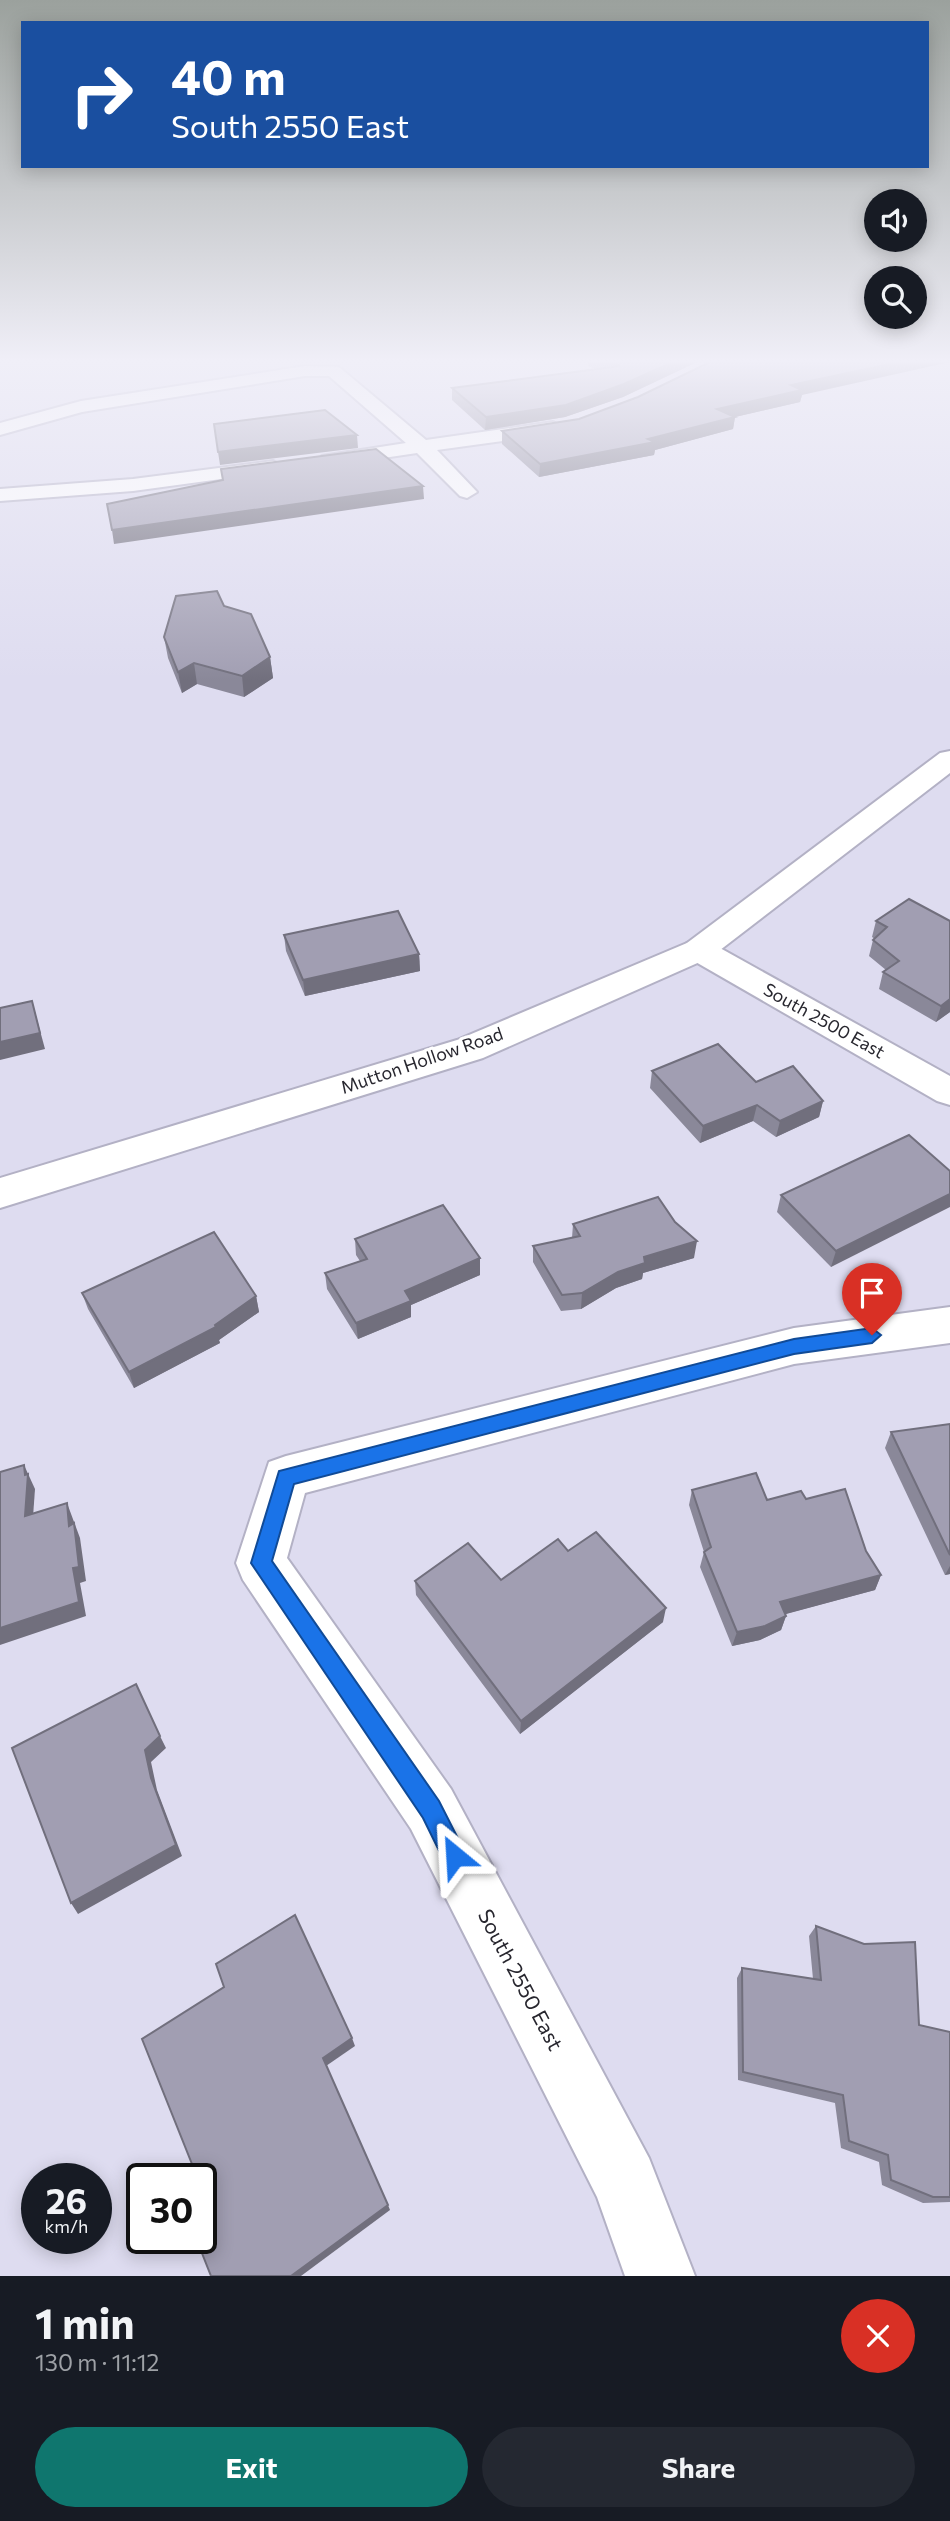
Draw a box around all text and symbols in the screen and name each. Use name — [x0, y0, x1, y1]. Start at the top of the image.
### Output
text: 40 m — [171, 45, 286, 105]
icon: right — [56, 49, 147, 140]
text: South 2550 East — [171, 105, 409, 145]
map controls — [864, 189, 927, 329]
button: sound — [864, 189, 927, 252]
button: search — [864, 266, 927, 329]
street label: South 2500 East — [760, 978, 889, 1063]
street label: Mutton Hollow Road — [338, 1022, 506, 1098]
pin — [842, 1263, 902, 1335]
icon: arrive — [853, 1274, 891, 1312]
position arrow — [418, 1819, 492, 1893]
street label: South 2550 East — [474, 1904, 569, 2054]
speed limit sign: 30 — [126, 2163, 217, 2254]
text: 26 — [46, 2178, 87, 2221]
text: km/h — [45, 2215, 88, 2237]
text: 1 min — [35, 2296, 135, 2348]
button: close — [841, 2299, 915, 2373]
text: 130 m · 11:12 — [35, 2348, 159, 2376]
button: Exit — [35, 2427, 468, 2507]
button: Share — [482, 2427, 915, 2507]

